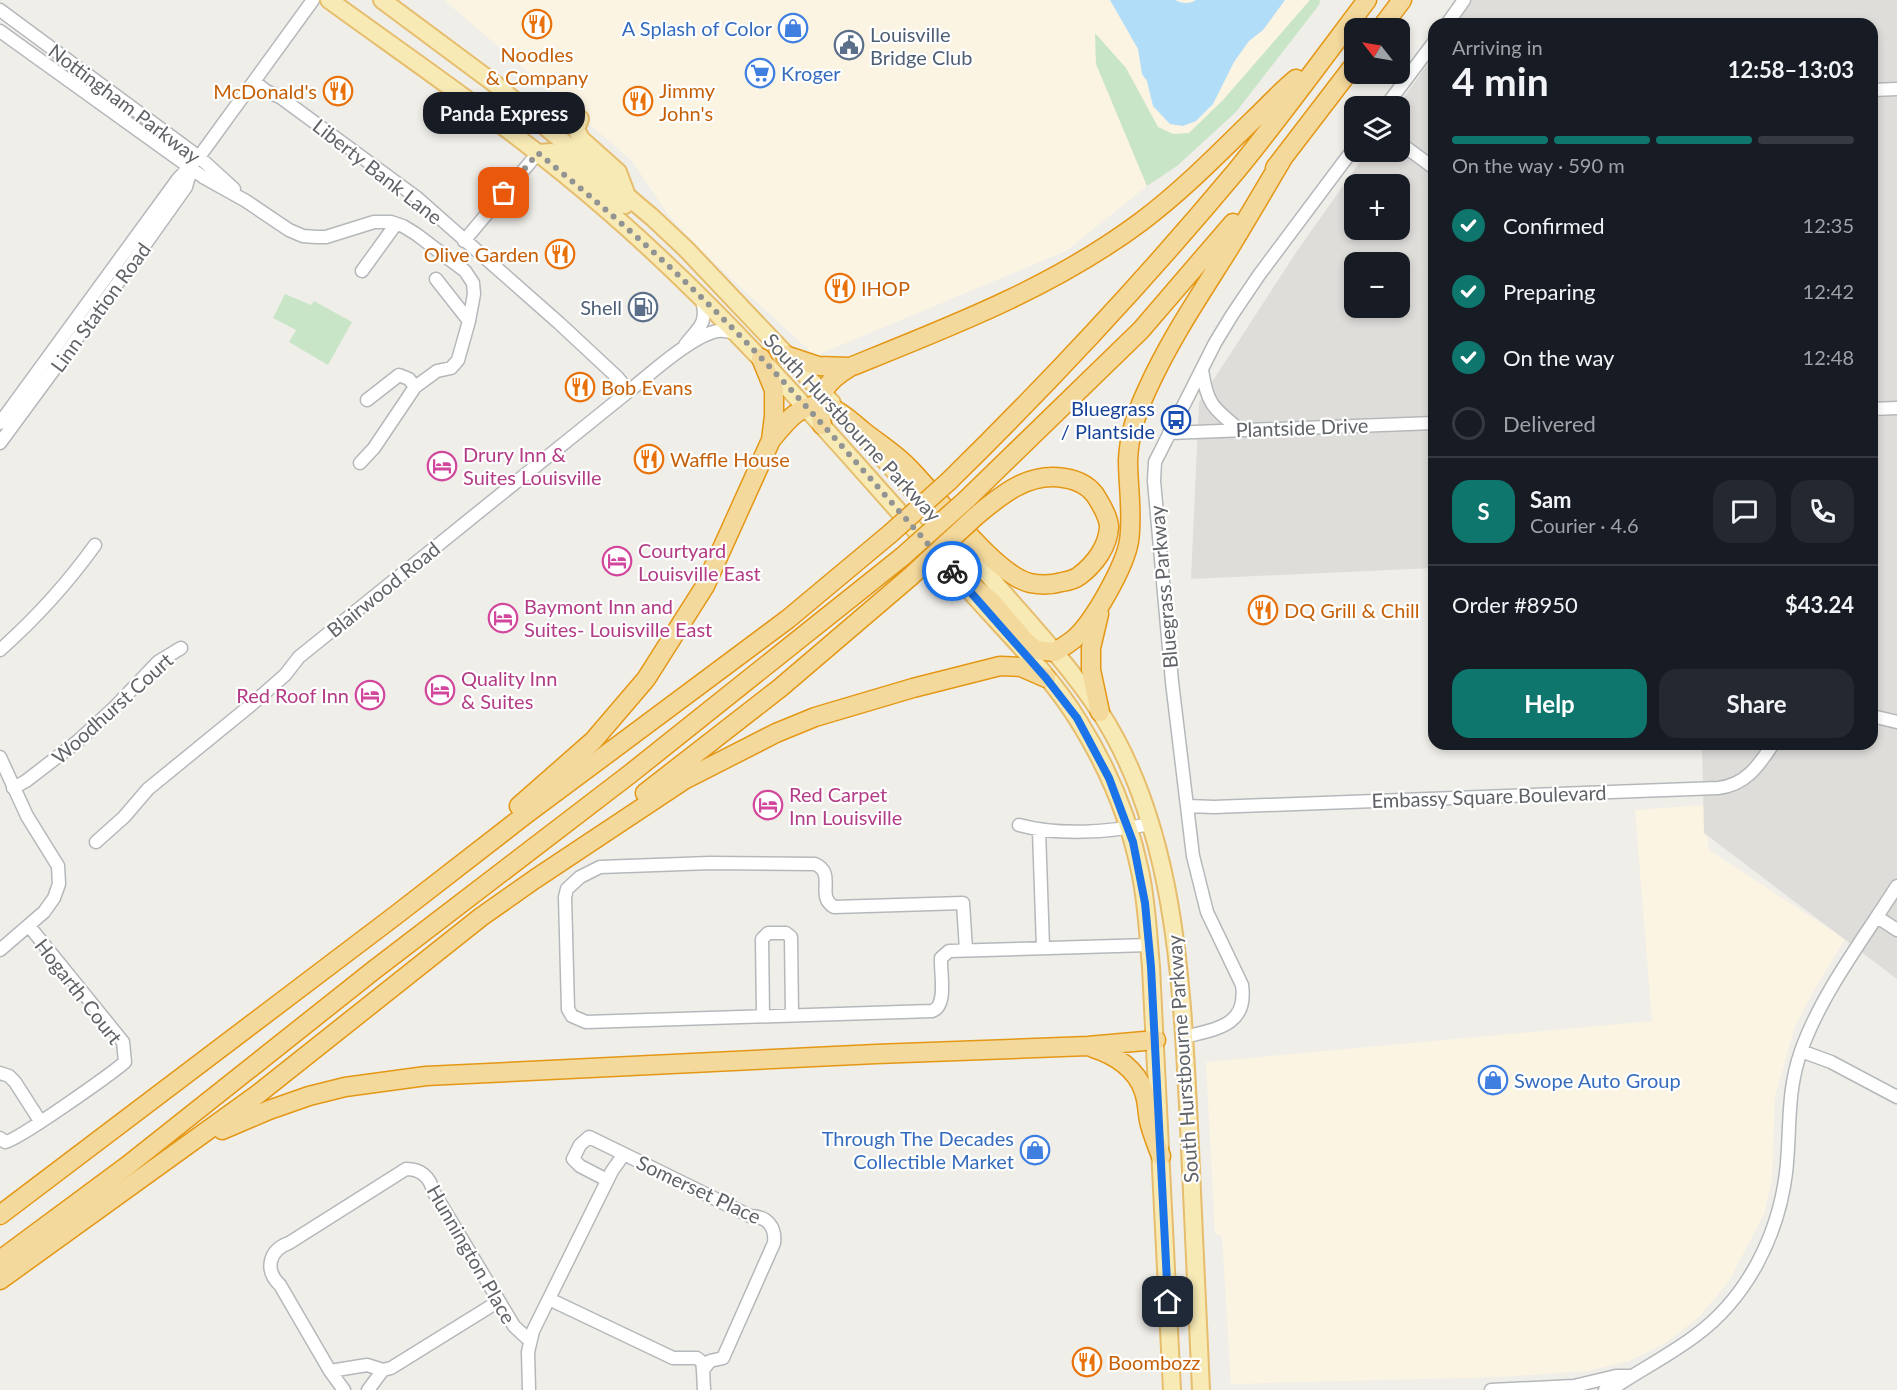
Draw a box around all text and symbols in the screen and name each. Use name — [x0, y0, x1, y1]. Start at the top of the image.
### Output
restaurant icon: Noodles & Company — [521, 8, 553, 40]
shop icon: A Splash of Color — [777, 12, 809, 44]
place label: A Splash of Color — [622, 16, 773, 40]
north arrow — [1344, 18, 1410, 84]
map controls — [1344, 18, 1410, 318]
place label: Louisville Bridge Club — [870, 22, 972, 69]
public building icon: Louisville Bridge Club — [833, 29, 865, 61]
text: Arriving in — [1452, 35, 1543, 59]
street label: Nottingham Parkway — [44, 38, 206, 168]
place label: Noodles & Company — [486, 42, 589, 89]
text: 12:58–13:03 — [1728, 56, 1854, 83]
supermarket icon: Kroger — [744, 57, 776, 89]
text: 4 min — [1452, 58, 1549, 104]
place label: Kroger — [781, 61, 841, 85]
restaurant icon: McDonald's — [322, 75, 354, 107]
place label: Jimmy John's — [659, 78, 716, 125]
place label: McDonald's — [213, 79, 317, 103]
restaurant icon: Jimmy John's — [622, 85, 654, 117]
callout: Panda Express — [423, 91, 585, 133]
button: layers — [1344, 96, 1410, 162]
text: Panda Express — [440, 101, 568, 125]
street label: Liberty Bank Lane — [309, 113, 447, 229]
text: On the way · 590 m — [1452, 153, 1625, 177]
pin — [478, 167, 529, 218]
button: + — [1344, 174, 1410, 240]
icon: bag — [487, 176, 520, 209]
icon: check — [1452, 209, 1485, 242]
text: Confirmed — [1503, 212, 1605, 239]
text: 12:35 — [1803, 213, 1854, 237]
street label: Linn Station Road — [45, 238, 155, 376]
restaurant icon: Olive Garden — [544, 238, 576, 270]
place label: Olive Garden — [424, 242, 539, 266]
button: − — [1344, 252, 1410, 318]
restaurant icon: IHOP — [824, 272, 856, 304]
icon: check — [1452, 275, 1485, 308]
place label: IHOP — [861, 276, 910, 300]
text: Preparing — [1503, 278, 1595, 305]
text: 12:42 — [1803, 279, 1854, 303]
fuel station icon: Shell — [627, 291, 659, 323]
place label: Shell — [580, 295, 622, 319]
street label: South Hurstbourne Parkway — [759, 328, 947, 527]
icon: check — [1452, 341, 1485, 374]
text: On the way — [1503, 344, 1614, 371]
text: 12:48 — [1803, 345, 1854, 369]
restaurant icon: Bob Evans — [564, 371, 596, 403]
place label: Bob Evans — [601, 375, 692, 399]
place label: Bluegrass / Plantside — [1061, 396, 1155, 443]
bus stop icon: Bluegrass / Plantside — [1160, 404, 1192, 436]
text: Delivered — [1503, 410, 1596, 437]
street label: Plantside Drive — [1235, 413, 1369, 441]
place label: Drury Inn & Suites Louisville — [463, 442, 602, 489]
restaurant icon: Waffle House — [633, 443, 665, 475]
place label: Waffle House — [670, 447, 790, 471]
hotel icon: Drury Inn & Suites Louisville — [426, 450, 458, 482]
button: chat — [1713, 480, 1776, 543]
button: phone — [1791, 480, 1854, 543]
text: Sam — [1530, 486, 1572, 513]
text: S — [1477, 498, 1490, 525]
street label: Bluegrass Parkway — [1144, 504, 1182, 670]
text: Courier · 4.6 — [1530, 513, 1639, 537]
street label: Blairwood Road — [322, 536, 444, 642]
place label: Courtyard Louisville East — [638, 538, 761, 585]
courier — [922, 541, 982, 601]
hotel icon: Courtyard Louisville East — [601, 545, 633, 577]
icon: bike — [936, 555, 969, 588]
text: Order #8950 — [1452, 591, 1578, 618]
text: $43.24 — [1785, 591, 1854, 618]
place label: Baymont Inn and Suites- Louisville East — [524, 594, 712, 641]
restaurant icon: DQ Grill & Chill — [1247, 594, 1279, 626]
place label: DQ Grill & Chill — [1284, 598, 1420, 622]
hotel icon: Baymont Inn and Suites- Louisville East — [487, 602, 519, 634]
street label: Woodhurst Court — [47, 648, 177, 768]
place label: Quality Inn & Suites — [461, 666, 557, 713]
button: Help — [1452, 669, 1647, 738]
button: Share — [1659, 669, 1854, 738]
hotel icon: Quality Inn & Suites — [424, 674, 456, 706]
hotel icon: Red Roof Inn — [354, 679, 386, 711]
place label: Red Roof Inn — [236, 683, 349, 707]
street label: Embassy Square Boulevard — [1371, 780, 1607, 812]
place label: Red Carpet Inn Louisville — [789, 782, 902, 829]
hotel icon: Red Carpet Inn Louisville — [752, 789, 784, 821]
street label: Hogarth Court — [30, 933, 128, 1049]
street label: South Hurstbourne Parkway — [1161, 934, 1203, 1184]
shop icon: Swope Auto Group — [1477, 1064, 1509, 1096]
place label: Swope Auto Group — [1514, 1068, 1681, 1092]
place label: Through The Decades Collectible Market — [822, 1126, 1014, 1173]
shop icon: Through The Decades Collectible Market — [1019, 1134, 1051, 1166]
street label: Somerset Place — [633, 1150, 765, 1228]
street label: Hunnington Place — [423, 1180, 521, 1328]
pin — [1142, 1276, 1193, 1327]
icon: home — [1151, 1285, 1184, 1318]
restaurant icon: Boombozz — [1071, 1346, 1103, 1378]
place label: Boombozz — [1108, 1350, 1200, 1374]

